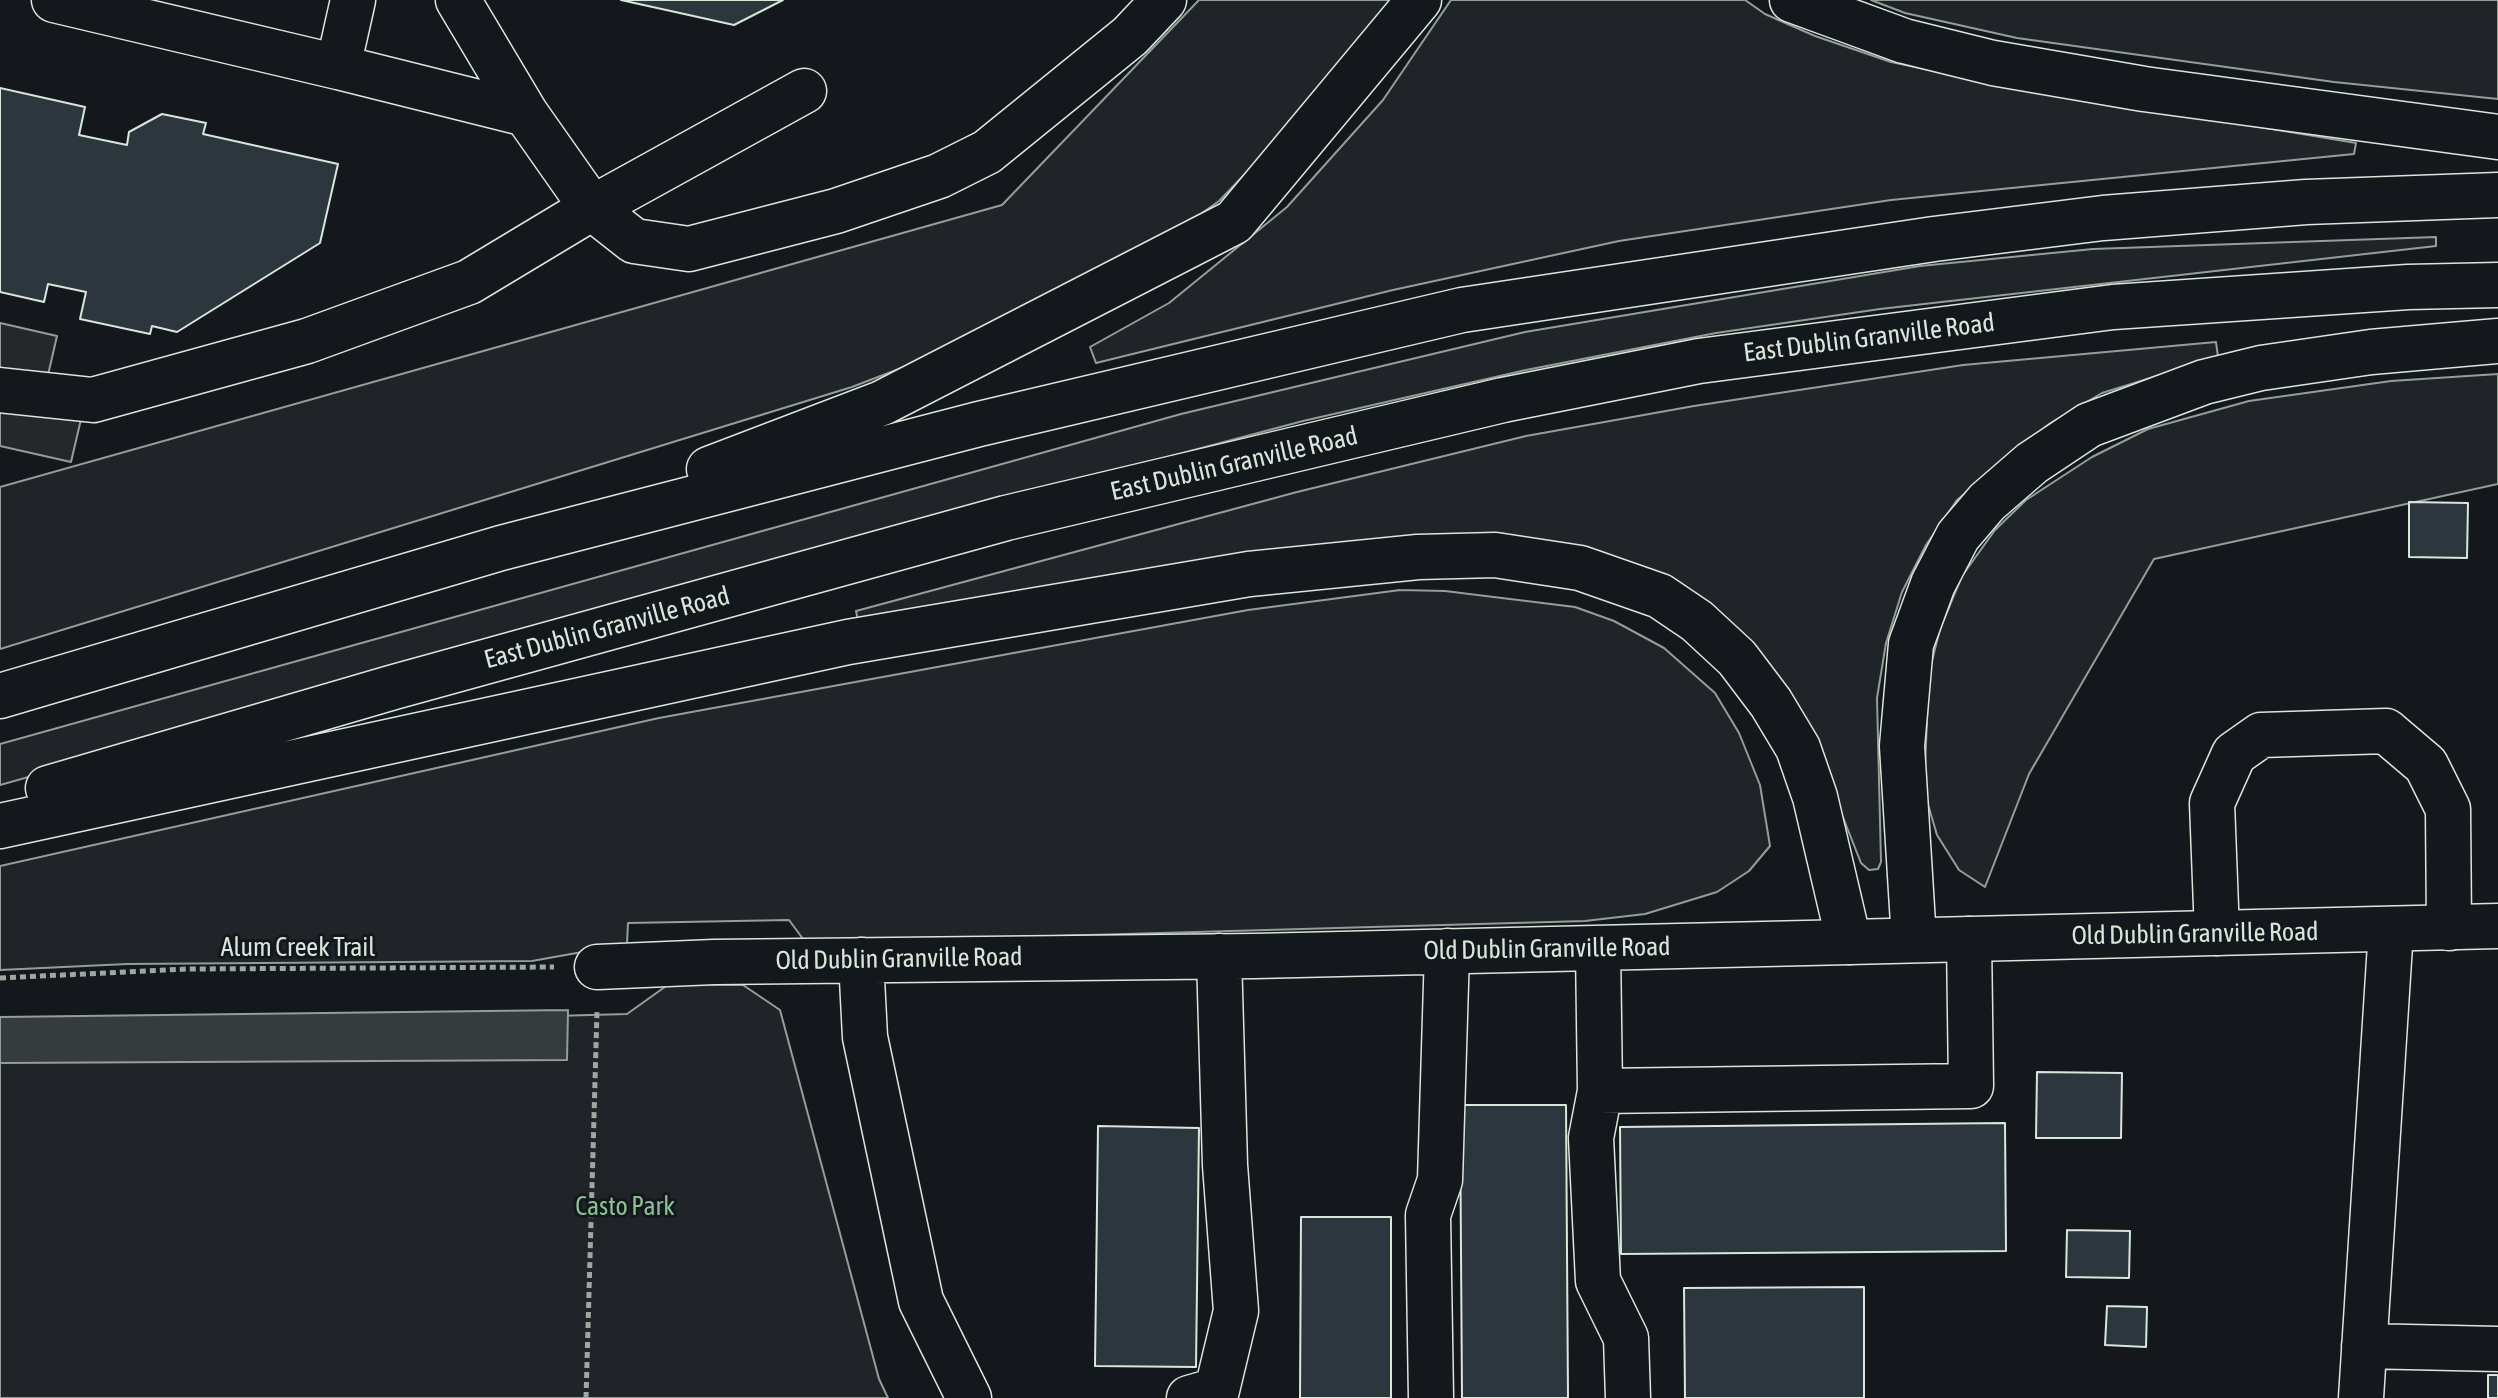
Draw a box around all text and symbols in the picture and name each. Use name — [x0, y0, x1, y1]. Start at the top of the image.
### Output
street label: East Dublin Granville Road — [1742, 307, 1996, 369]
street label: East Dublin Granville Road — [1107, 420, 1361, 508]
street label: East Dublin Granville Road — [481, 580, 733, 676]
street label: Old Dublin Granville Road — [2071, 916, 2319, 952]
street label: Old Dublin Granville Road — [1423, 931, 1671, 967]
street label: Alum Creek Trail — [221, 932, 375, 964]
street label: Old Dublin Granville Road — [775, 941, 1023, 977]
park label: Casto Park — [575, 1191, 675, 1223]

